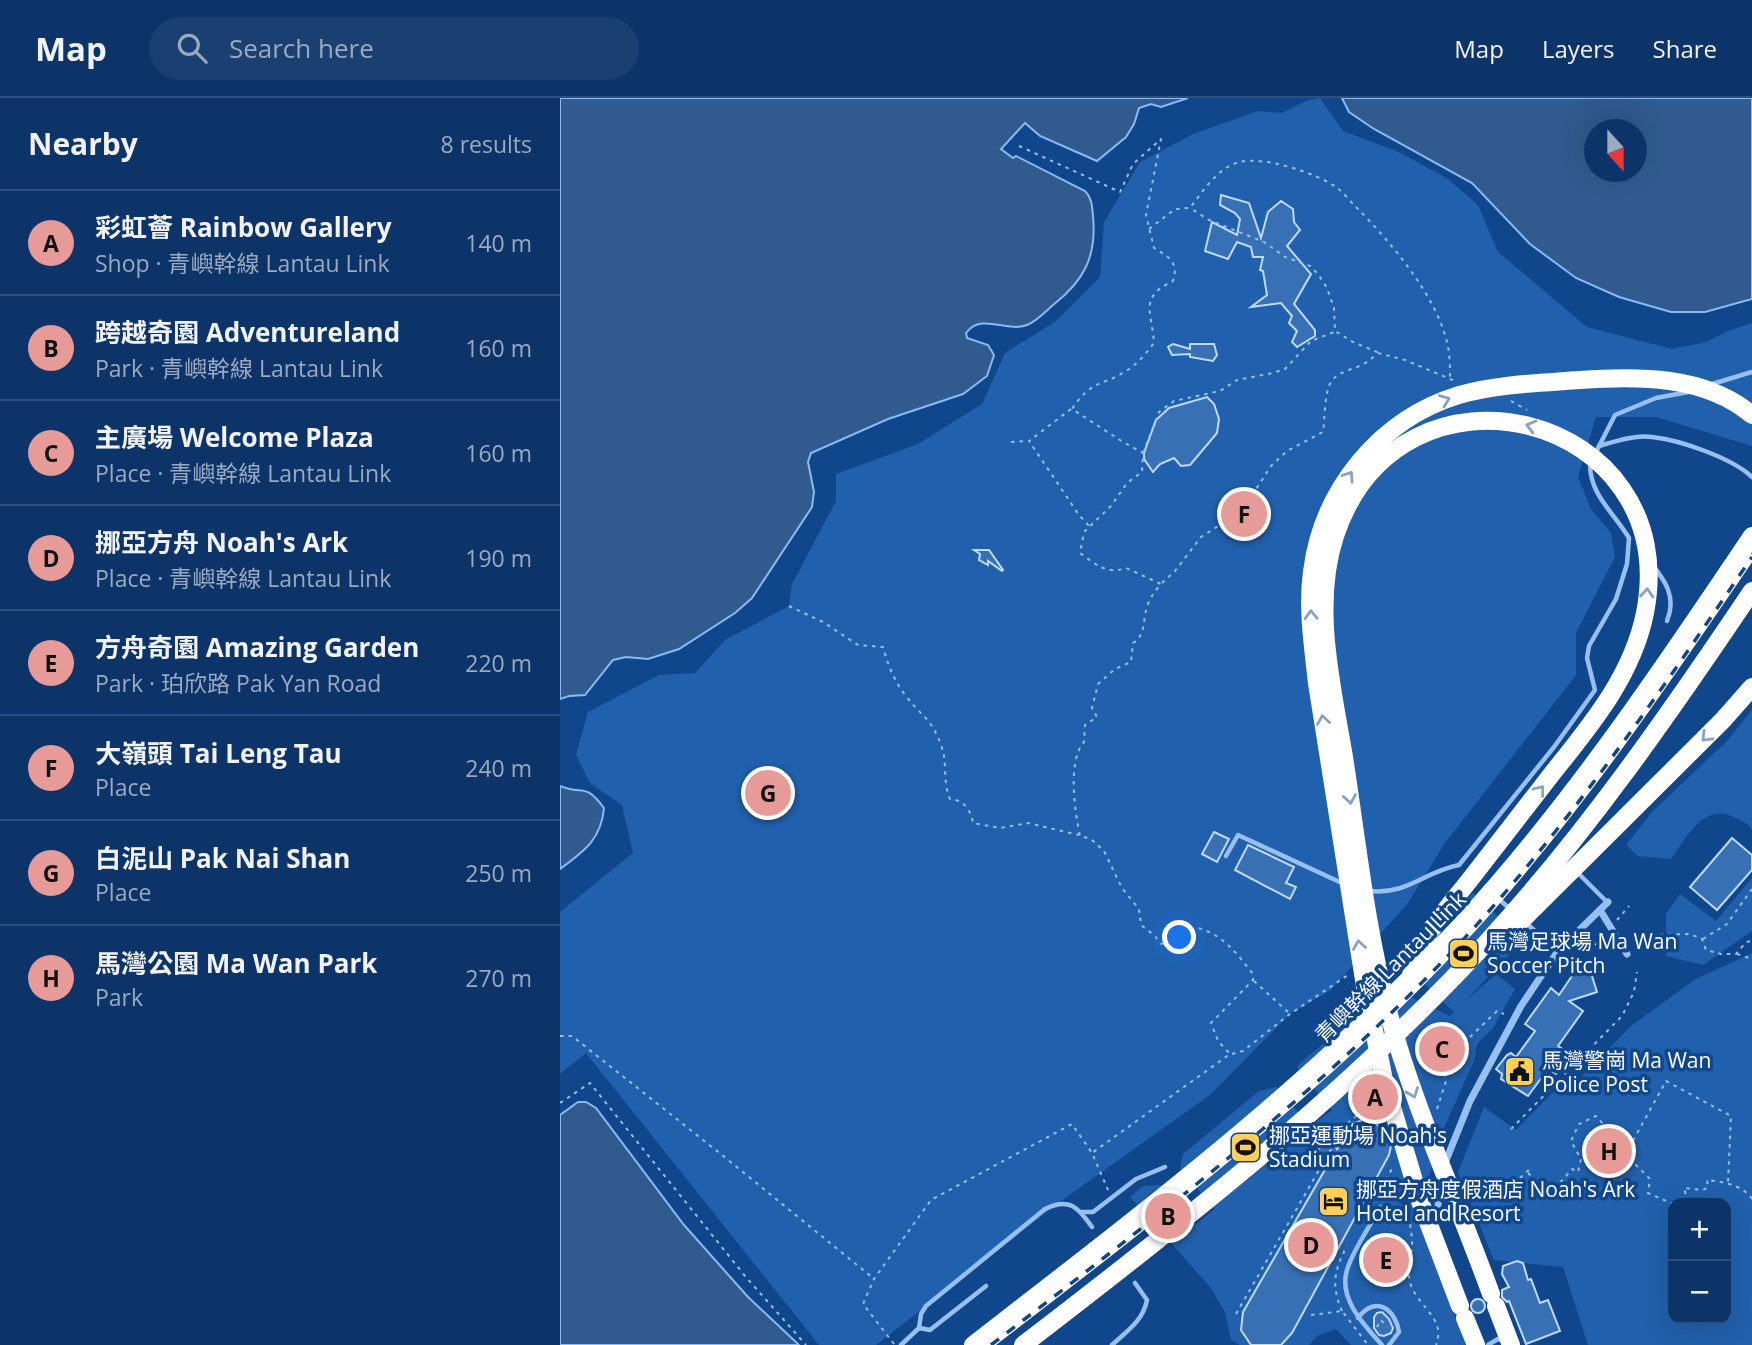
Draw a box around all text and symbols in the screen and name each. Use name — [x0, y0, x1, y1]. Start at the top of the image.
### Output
search box — [149, 17, 639, 80]
text: Map — [35, 26, 107, 71]
icon: search — [173, 29, 211, 67]
text: Search here — [229, 30, 374, 66]
text: Map — [1454, 32, 1504, 65]
text: Layers — [1542, 32, 1615, 65]
text: Share — [1653, 32, 1717, 65]
north arrow — [1584, 119, 1647, 182]
text: Nearby — [28, 123, 138, 164]
text: 8 results — [441, 128, 532, 160]
text: 彩虹薈 Rainbow Gallery — [95, 209, 392, 245]
text: A — [43, 227, 59, 259]
text: 140 m — [465, 227, 532, 259]
text: Shop · 青嶼幹線 Lantau Link — [95, 247, 390, 279]
text: 跨越奇園 Adventureland — [95, 314, 400, 350]
text: B — [43, 332, 59, 364]
text: 160 m — [465, 332, 532, 364]
text: Park · 青嶼幹線 Lantau Link — [95, 352, 383, 384]
one-way arrow — [1438, 395, 1450, 409]
text: 主廣場 Welcome Plaza — [95, 419, 374, 455]
one-way arrow — [1525, 420, 1537, 434]
text: C — [44, 437, 58, 469]
text: 160 m — [465, 437, 532, 469]
text: Place · 青嶼幹線 Lantau Link — [95, 457, 391, 489]
one-way arrow — [1341, 470, 1354, 483]
pin: F — [1221, 488, 1267, 540]
text: 挪亞方舟 Noah's Ark — [95, 524, 348, 560]
text: D — [42, 542, 60, 574]
text: 190 m — [465, 542, 532, 574]
text: Place · 青嶼幹線 Lantau Link — [95, 562, 391, 594]
one-way arrow — [1639, 588, 1654, 599]
one-way arrow — [1303, 609, 1318, 620]
text: 方舟奇園 Amazing Garden — [95, 629, 419, 665]
text: E — [45, 647, 57, 679]
text: 220 m — [465, 647, 532, 679]
text: Park · 珀欣路 Pak Yan Road — [95, 667, 381, 699]
one-way arrow — [1316, 714, 1331, 726]
one-way arrow — [1701, 729, 1714, 742]
text: 大嶺頭 Tai Leng Tau — [95, 735, 342, 771]
text: F — [45, 752, 57, 784]
text: 240 m — [465, 752, 532, 784]
pin: G — [745, 767, 791, 819]
text: Place — [95, 771, 151, 803]
one-way arrow — [1531, 785, 1544, 798]
one-way arrow — [1342, 793, 1357, 805]
text: 白泥山 Pak Nai Shan — [95, 840, 350, 876]
text: G — [43, 857, 59, 889]
text: 250 m — [465, 857, 532, 889]
text: Place — [95, 876, 151, 908]
street label: 青嶼幹線 Lantau Link — [1308, 885, 1472, 1049]
your location — [1162, 920, 1196, 954]
place label: 馬灣足球場 Ma Wan Soccer Pitch — [1487, 927, 1677, 979]
sports icon: 馬灣足球場 Ma Wan Soccer Pitch — [1447, 936, 1481, 970]
one-way arrow — [1352, 939, 1367, 950]
text: 馬灣公園 Ma Wan Park — [95, 945, 377, 981]
text: H — [42, 962, 60, 994]
text: 270 m — [465, 962, 532, 994]
text: Park — [95, 981, 143, 1013]
pin: C — [1419, 1023, 1465, 1075]
place label: 馬灣警崗 Ma Wan Police Post — [1542, 1046, 1711, 1098]
public building icon: 馬灣警崗 Ma Wan Police Post — [1502, 1055, 1536, 1089]
pin: A — [1352, 1071, 1398, 1123]
one-way arrow — [1405, 1086, 1419, 1098]
place label: 挪亞運動場 Noah's Stadium — [1269, 1121, 1447, 1173]
pin: H — [1586, 1125, 1632, 1177]
sports icon: 挪亞運動場 Noah's Stadium — [1229, 1130, 1263, 1164]
place label: 挪亞方舟度假酒店 Noah's Ark Hotel and Resort — [1356, 1175, 1635, 1227]
hotel icon: 挪亞方舟度假酒店 Noah's Ark Hotel and Resort — [1316, 1184, 1350, 1218]
pin: B — [1145, 1190, 1191, 1242]
map controls — [1668, 1198, 1731, 1324]
button: + — [1668, 1198, 1731, 1261]
pin: D — [1288, 1219, 1334, 1271]
pin: E — [1363, 1234, 1409, 1286]
button: − — [1668, 1261, 1731, 1324]

